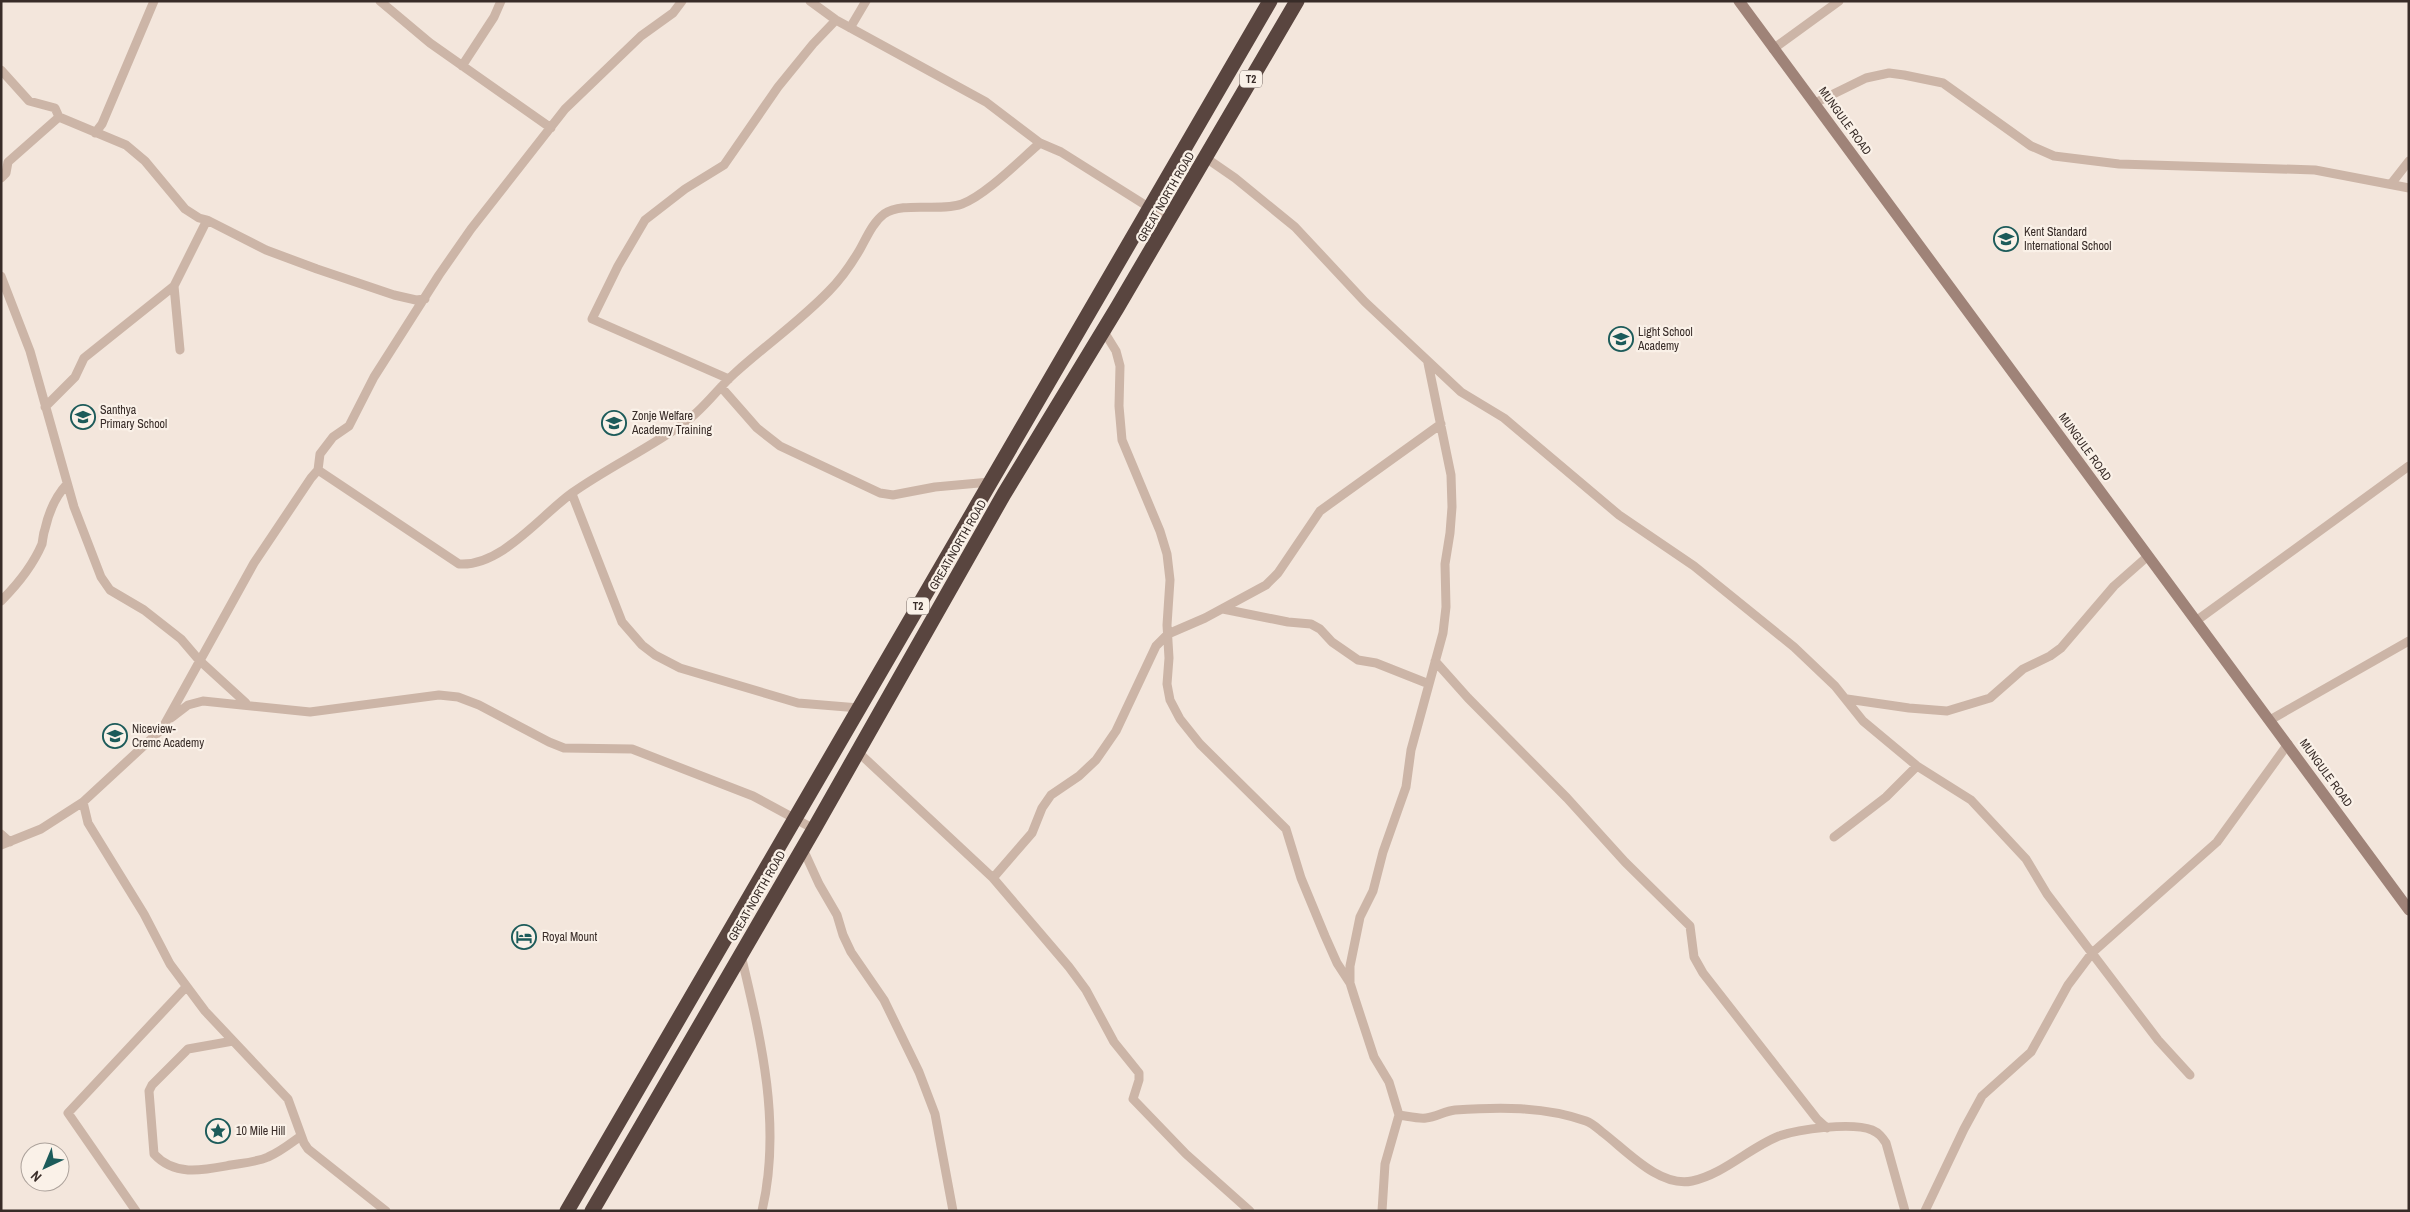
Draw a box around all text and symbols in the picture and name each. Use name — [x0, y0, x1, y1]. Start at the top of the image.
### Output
road number: T2 — [1240, 70, 1262, 88]
street label: MUNGULE ROAD — [1815, 84, 1875, 158]
street label: GREAT NORTH ROAD — [1134, 149, 1198, 245]
place label: Kent Standard International School — [2024, 224, 2112, 254]
school or university icon: Kent Standard International School — [1993, 226, 2019, 252]
place label: Light School Academy — [1637, 324, 1693, 354]
school or university icon: Light School Academy — [1608, 326, 1634, 352]
place label: Santhya Primary School — [100, 402, 167, 432]
school or university icon: Santhya Primary School — [70, 404, 96, 430]
place label: Zonje Welfare Academy Training — [631, 408, 712, 438]
school or university icon: Zonje Welfare Academy Training — [601, 410, 627, 436]
street label: MUNGULE ROAD — [2055, 410, 2115, 484]
street label: GREAT NORTH ROAD — [926, 497, 990, 593]
road number: T2 — [907, 598, 929, 614]
place label: Niceview- Cremc Academy — [132, 721, 204, 751]
school or university icon: Niceview- Cremc Academy — [102, 723, 128, 749]
street label: MUNGULE ROAD — [2296, 736, 2356, 810]
street label: GREAT NORTH ROAD — [725, 848, 789, 944]
hotel icon: Royal Mount — [511, 924, 537, 950]
place label: Royal Mount — [542, 929, 598, 945]
place icon: 10 Mile Hill — [205, 1118, 231, 1144]
place label: 10 Mile Hill — [236, 1123, 285, 1139]
north arrow — [20, 1142, 70, 1192]
text: N — [27, 1167, 45, 1186]

